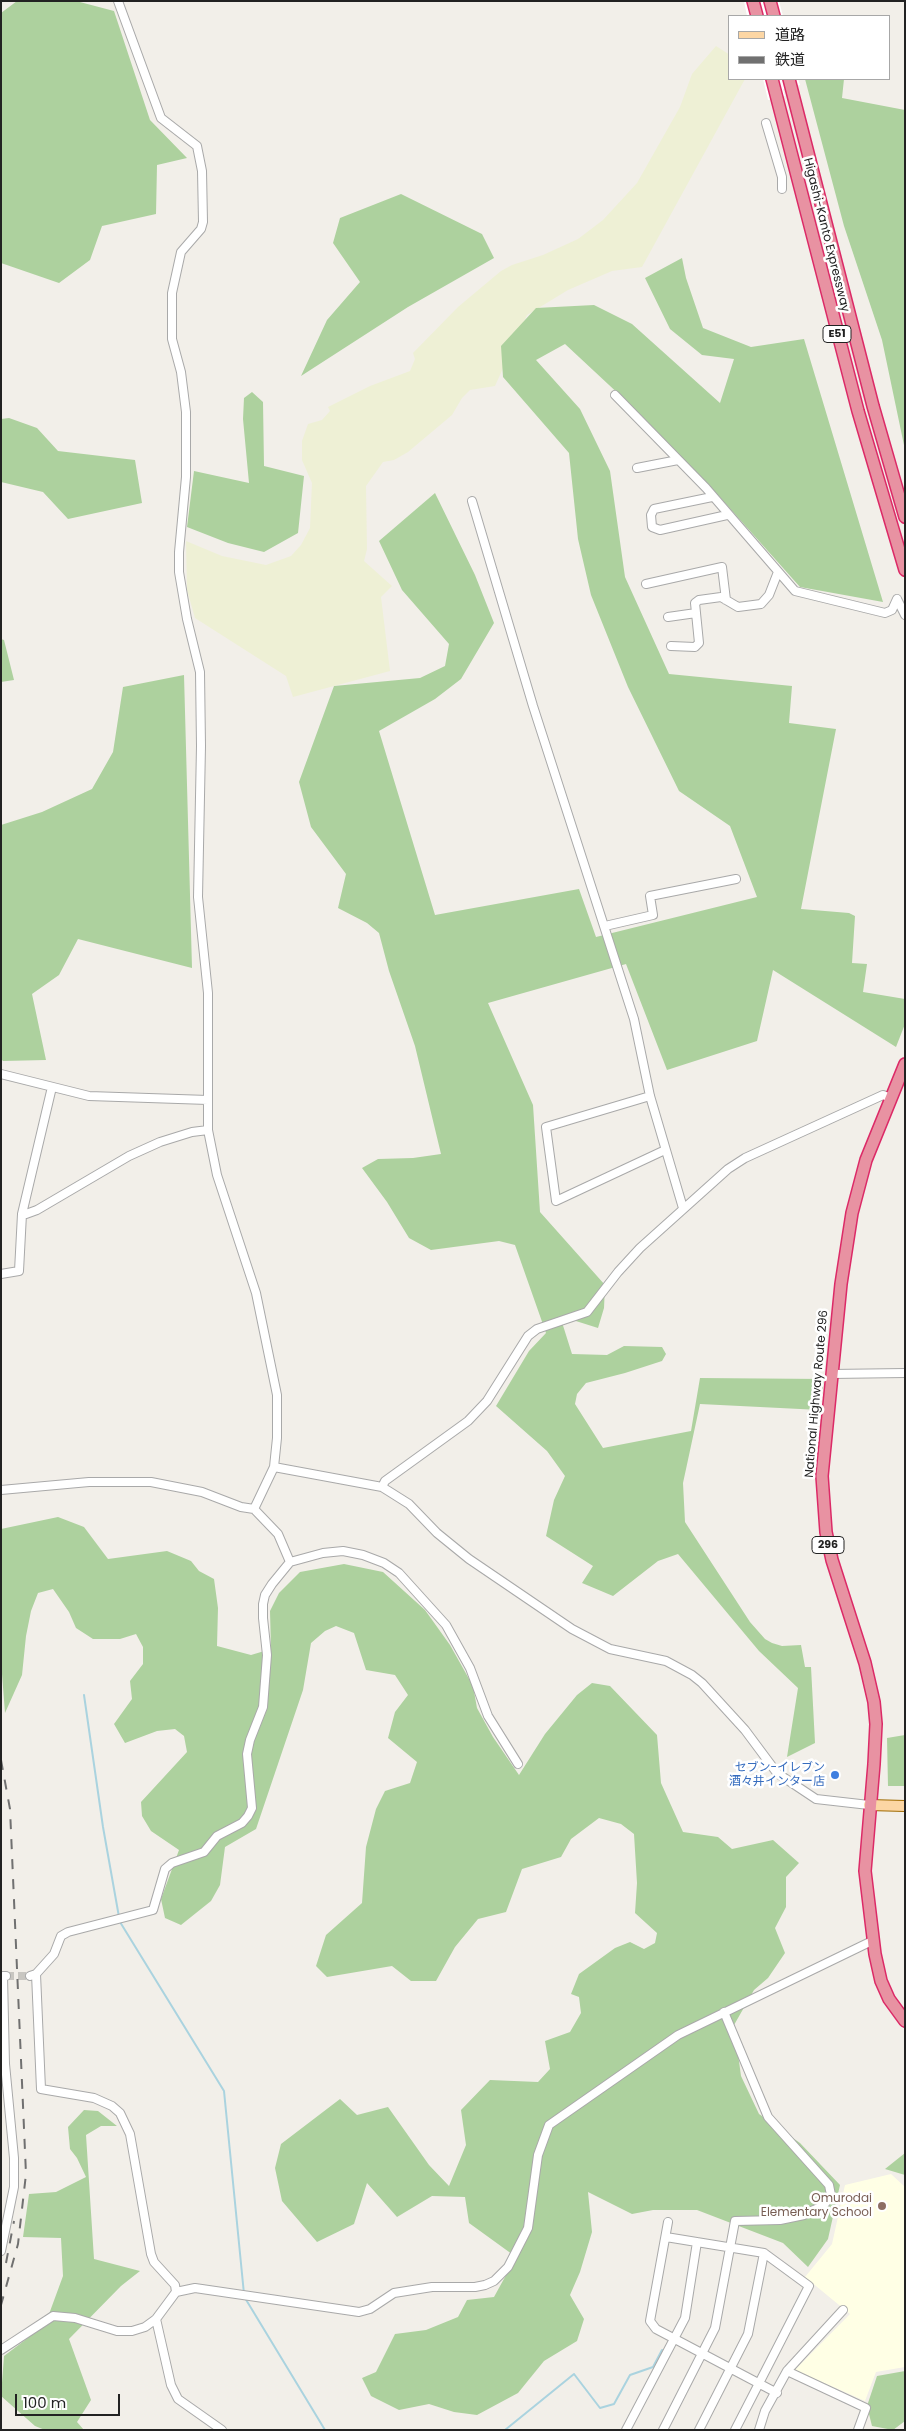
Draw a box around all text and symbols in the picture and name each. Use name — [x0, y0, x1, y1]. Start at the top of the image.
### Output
legend — [728, 15, 891, 80]
text: 道路 — [775, 24, 805, 45]
text: 鉄道 — [775, 49, 805, 70]
street label: Higashi-Kanto Expressway — [800, 156, 852, 314]
road number: E51 — [823, 326, 851, 342]
street label: National Highway Route 296 — [802, 1310, 832, 1478]
road number: 296 — [812, 1536, 844, 1554]
place label: セブン-イレブン 酒々井インター店 — [729, 1761, 825, 1789]
marker: セブン-イレブン 酒々井インター店 — [829, 1769, 841, 1781]
place label: Omurodai Elementary School — [761, 2192, 872, 2220]
marker: Omurodai Elementary School — [876, 2200, 888, 2212]
scale bar — [18, 2384, 122, 2416]
text: 100 m — [23, 2392, 66, 2413]

